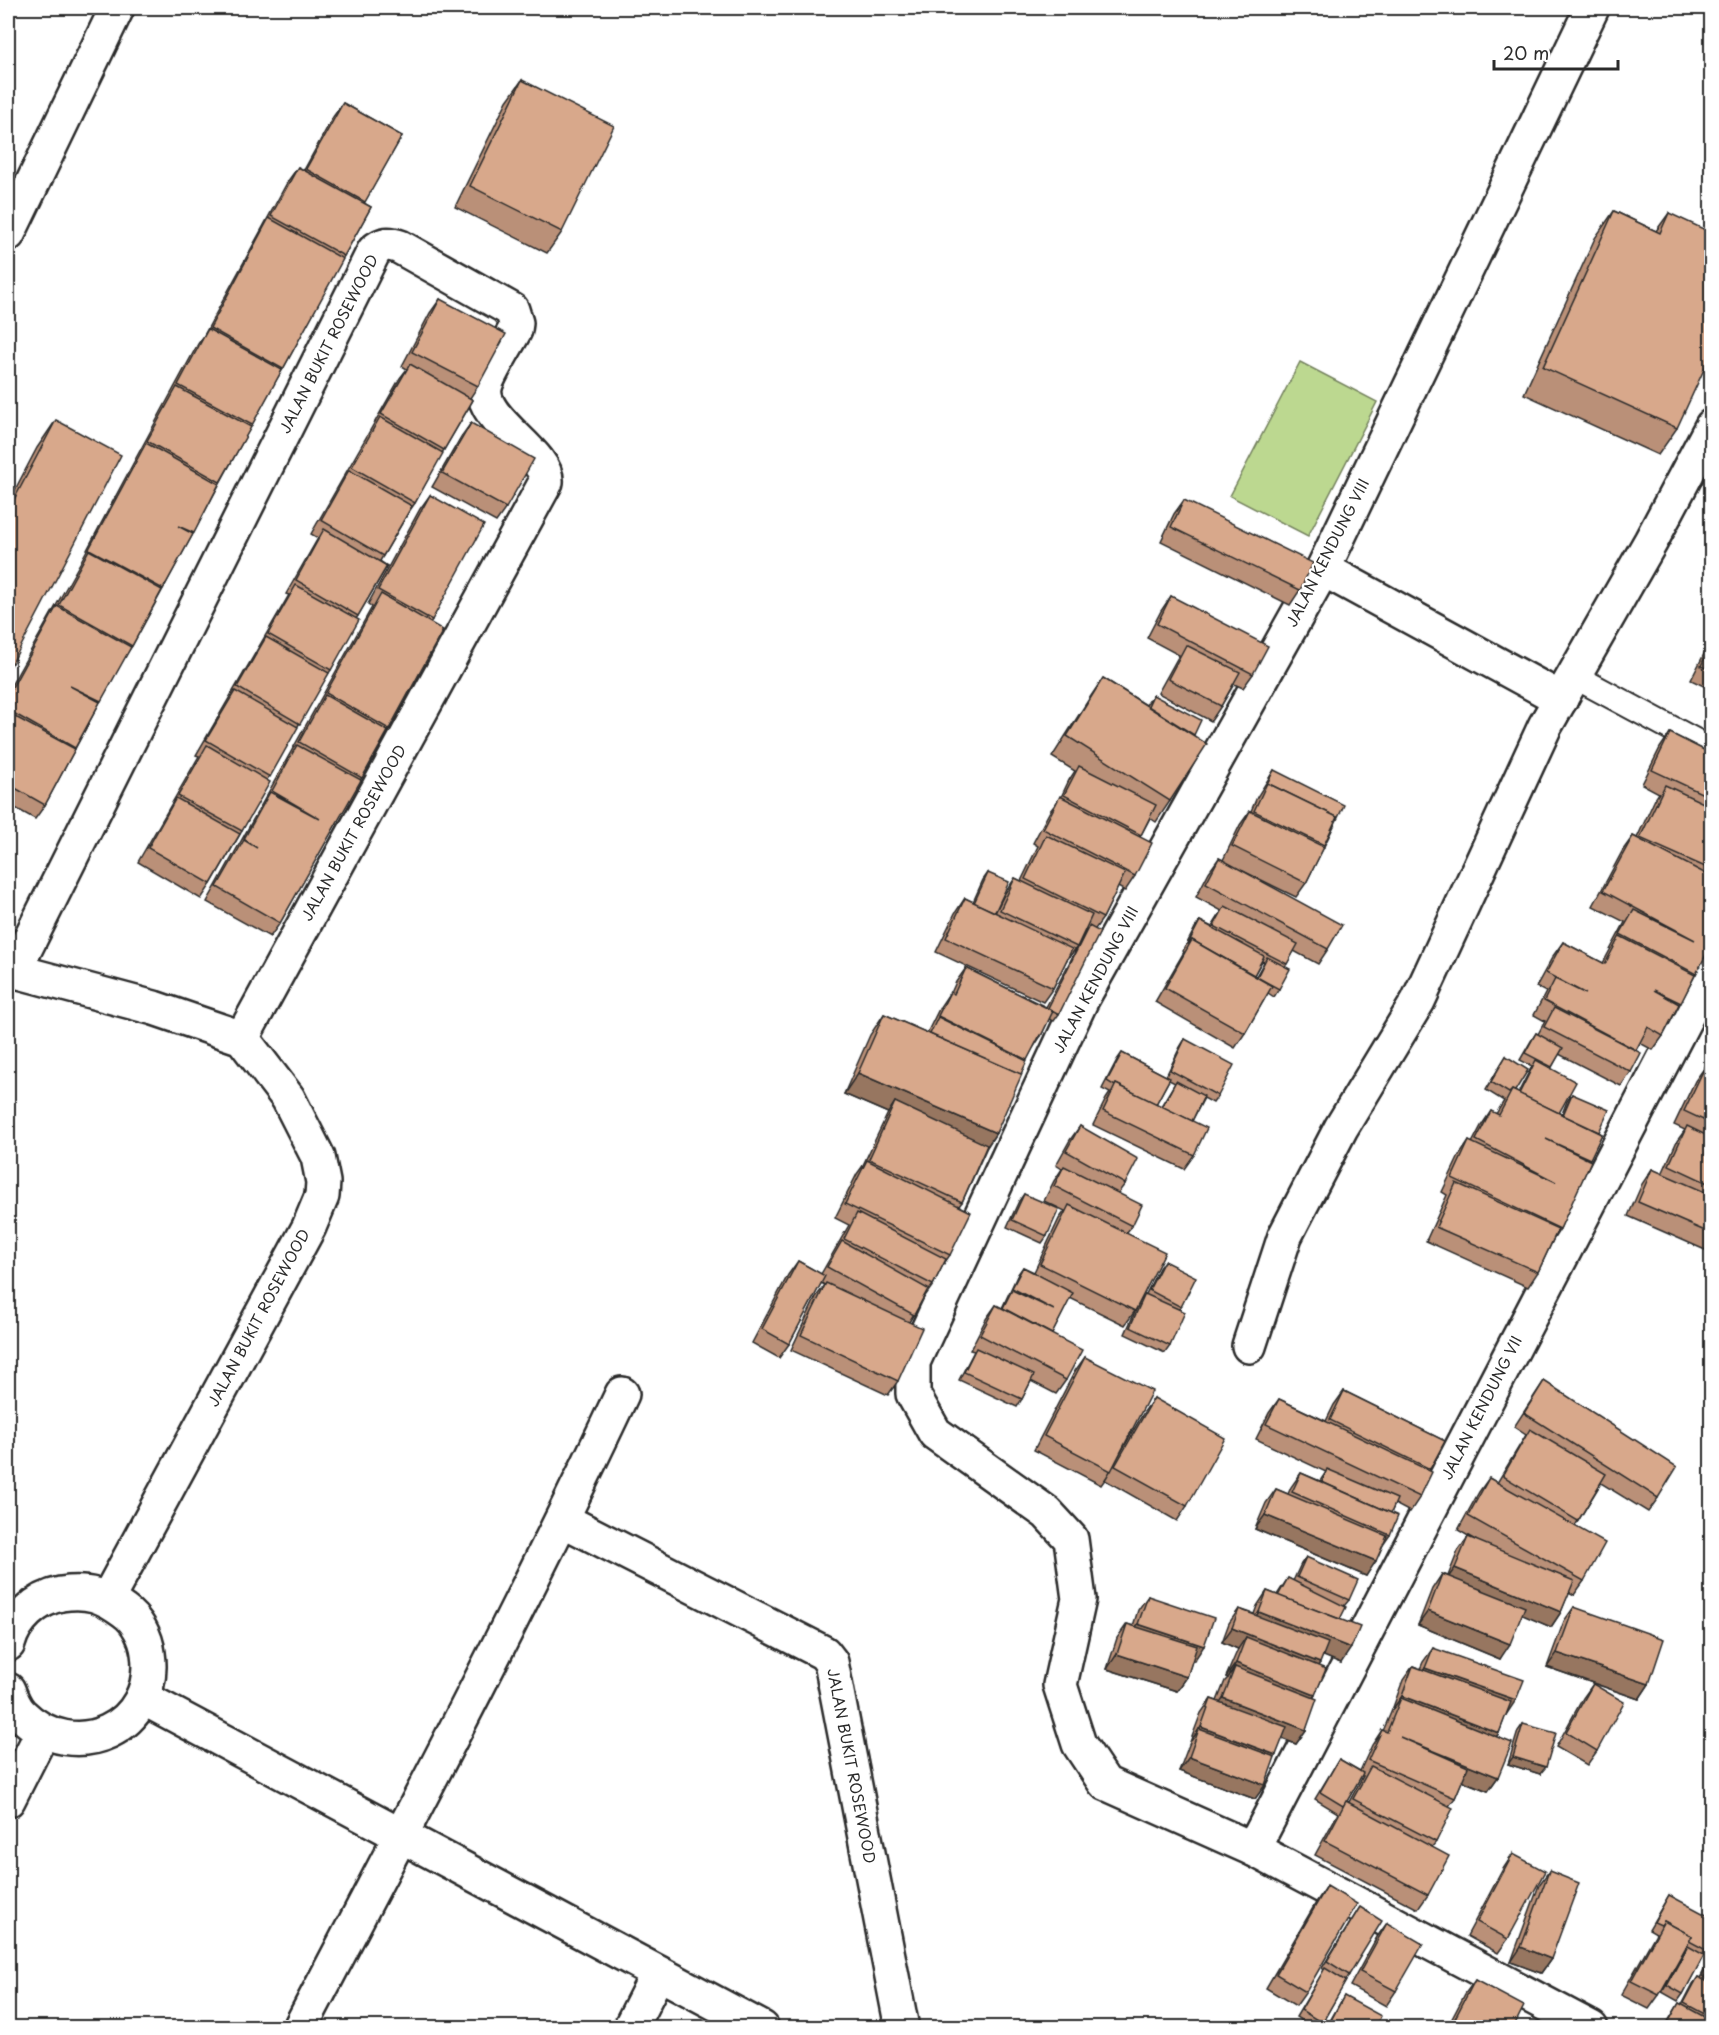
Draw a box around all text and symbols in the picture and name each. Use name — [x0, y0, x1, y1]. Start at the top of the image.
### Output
scale bar — [1494, 33, 1618, 71]
text: 20 m — [1503, 39, 1549, 66]
street label: JALAN BUKIT ROSEWOOD — [272, 250, 383, 437]
street label: JALAN KENDUNG VIII — [1279, 474, 1374, 630]
street label: JALAN BUKIT ROSEWOOD — [295, 740, 411, 925]
street label: JALAN KENDUNG VIII — [1046, 902, 1143, 1057]
street label: JALAN BUKIT ROSEWOOD — [201, 1224, 314, 1410]
street label: JALAN KENDUNG VII — [1434, 1331, 1527, 1483]
street label: JALAN BUKIT ROSEWOOD — [822, 1666, 883, 1865]

